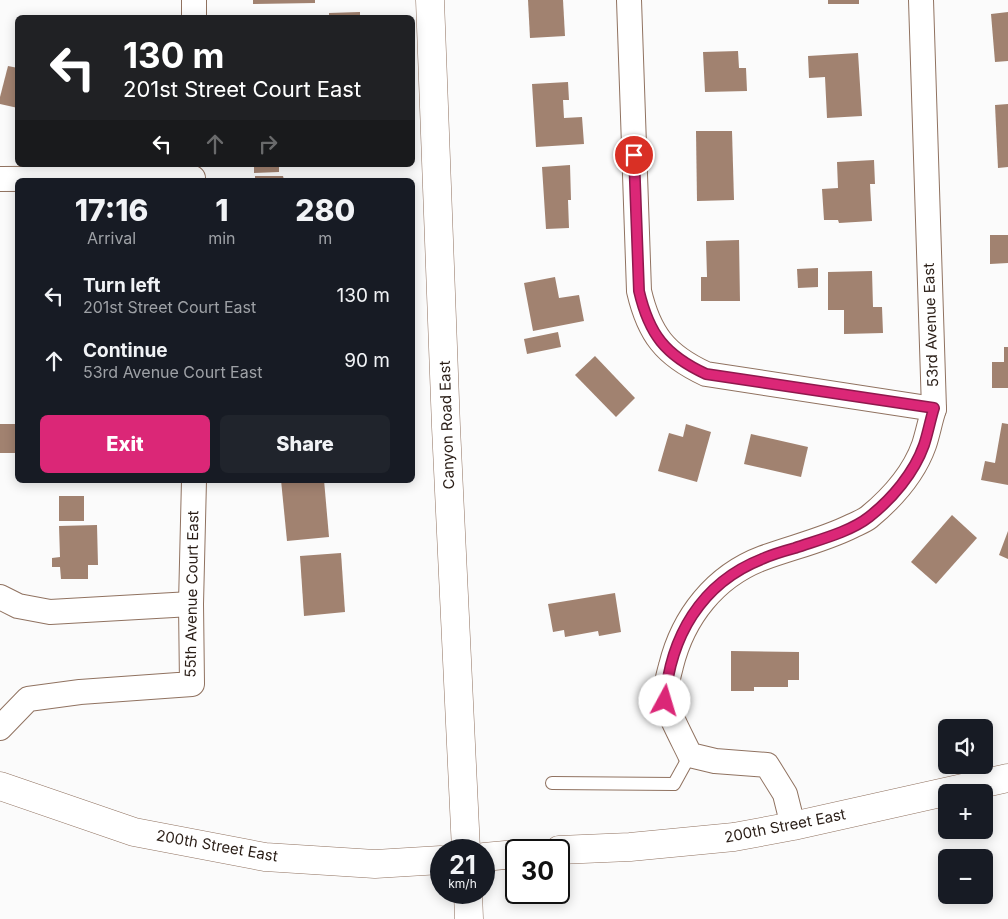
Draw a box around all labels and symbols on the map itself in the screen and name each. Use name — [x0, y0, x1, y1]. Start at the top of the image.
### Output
pin — [613, 134, 655, 176]
street label: 53rd Avenue East — [919, 262, 942, 387]
street label: Canyon Road East — [435, 360, 458, 490]
street label: 55th Avenue Court East — [181, 510, 202, 678]
position arrow — [638, 674, 690, 726]
street label: 200th Street East — [723, 804, 847, 847]
street label: 200th Street East — [155, 825, 279, 866]
speed limit sign: 30 — [505, 839, 570, 904]

